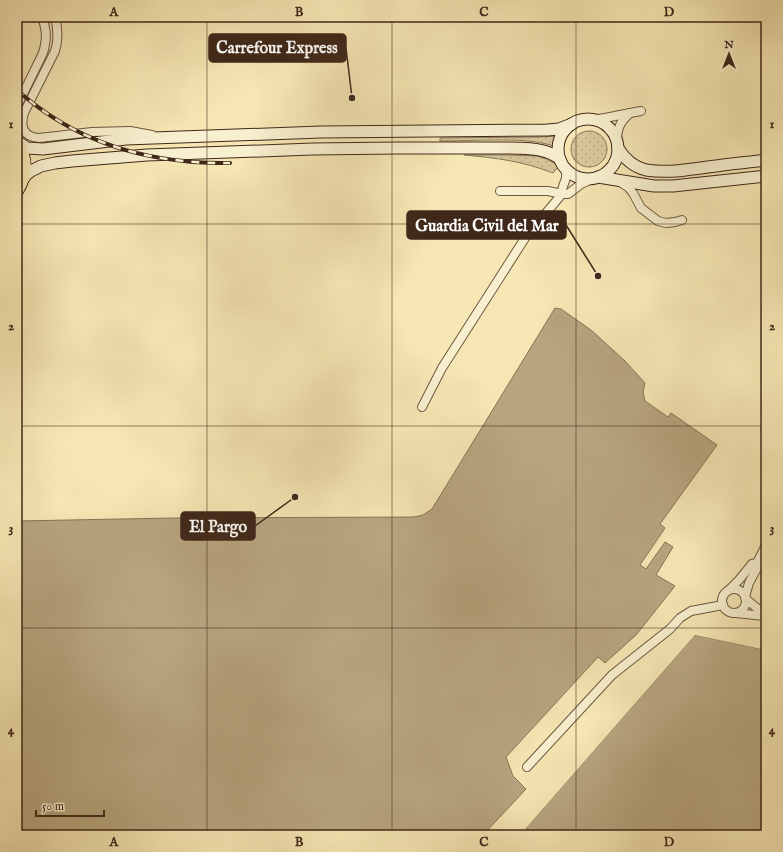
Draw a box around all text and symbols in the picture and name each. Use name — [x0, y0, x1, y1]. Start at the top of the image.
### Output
text: A — [109, 4, 120, 21]
text: B — [295, 4, 304, 21]
text: C — [479, 4, 489, 21]
text: D — [664, 4, 675, 21]
callout: Carrefour Express — [209, 34, 346, 62]
north arrow — [709, 34, 749, 74]
text: N — [723, 38, 734, 52]
text: Carrefour Express — [216, 39, 338, 59]
text: 1 — [9, 116, 14, 133]
text: 1 — [770, 116, 775, 133]
callout: Guardia Civil del Mar — [407, 211, 566, 239]
text: Guardia Civil del Mar — [415, 217, 559, 237]
text: 2 — [8, 318, 14, 335]
text: 2 — [769, 318, 775, 335]
callout: El Pargo — [181, 512, 255, 540]
text: El Pargo — [189, 518, 247, 538]
text: 3 — [9, 520, 14, 537]
text: 3 — [770, 520, 775, 537]
text: 4 — [8, 722, 15, 739]
text: 4 — [769, 722, 776, 739]
scale bar — [36, 792, 104, 818]
text: 50 m — [42, 799, 64, 814]
text: A — [109, 834, 120, 851]
text: B — [295, 834, 304, 851]
text: C — [479, 834, 489, 851]
text: D — [664, 834, 675, 851]

